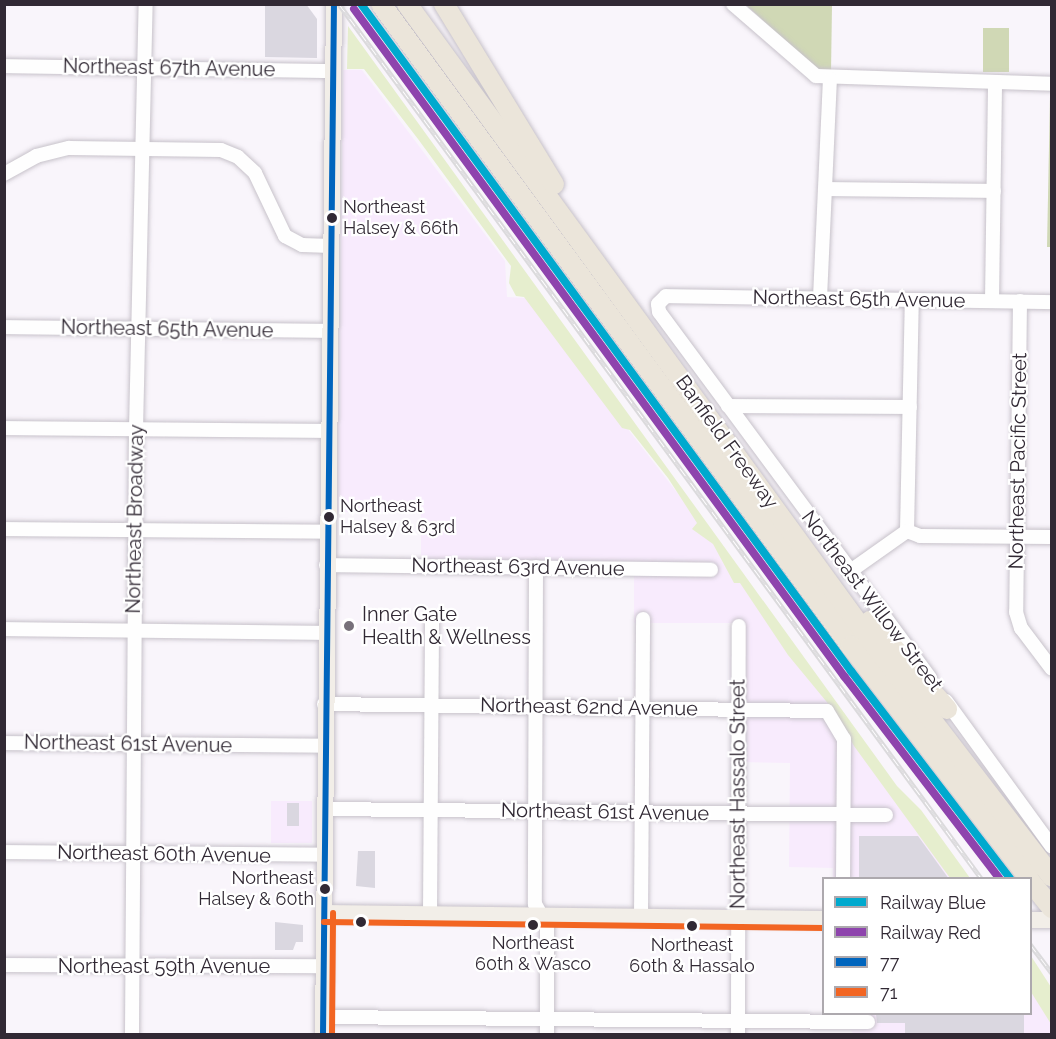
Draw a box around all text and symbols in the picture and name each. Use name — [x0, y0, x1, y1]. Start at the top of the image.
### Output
street label: Northeast 67th Avenue — [62, 54, 276, 82]
place label: Northeast Halsey & 66th — [343, 197, 459, 240]
marker: Northeast Halsey & 66th — [326, 212, 338, 224]
street label: Northeast 65th Avenue — [752, 285, 966, 313]
street label: Northeast 65th Avenue — [60, 315, 274, 343]
street label: Northeast Pacific Street — [1004, 352, 1032, 570]
street label: Banfield Freeway — [671, 371, 783, 513]
street label: Northeast Broadway — [121, 424, 149, 614]
place label: Northeast Halsey & 63rd — [340, 496, 456, 538]
street label: Northeast Willow Street — [796, 505, 948, 697]
marker: Northeast Halsey & 63rd — [323, 511, 335, 523]
street label: Northeast 63rd Avenue — [411, 553, 625, 581]
place label: Inner Gate Health & Wellness — [362, 602, 531, 649]
marker: Inner Gate Health & Wellness — [340, 617, 358, 635]
street label: Northeast Hassalo Street — [726, 679, 750, 909]
street label: Northeast 62nd Avenue — [480, 693, 698, 721]
street label: Northeast 61st Avenue — [23, 730, 233, 758]
street label: Northeast 61st Avenue — [500, 798, 710, 826]
street label: Northeast 60th Avenue — [57, 840, 271, 868]
place label: Northeast Halsey & 60th — [198, 868, 314, 910]
legend — [822, 877, 1032, 1015]
marker: Northeast Halsey & 60th — [319, 883, 331, 895]
text: Railway Blue — [880, 892, 986, 913]
unlabelled marker — [355, 916, 367, 928]
marker: Northeast 60th & Wasco — [527, 919, 539, 931]
marker: Northeast 60th & Hassalo — [686, 920, 698, 932]
text: Railway Red — [880, 922, 981, 943]
place label: Northeast 60th & Wasco — [475, 933, 591, 976]
place label: Northeast 60th & Hassalo — [629, 935, 755, 978]
text: 77 — [880, 952, 899, 973]
street label: Northeast 59th Avenue — [58, 954, 270, 978]
text: 71 — [880, 982, 897, 1003]

